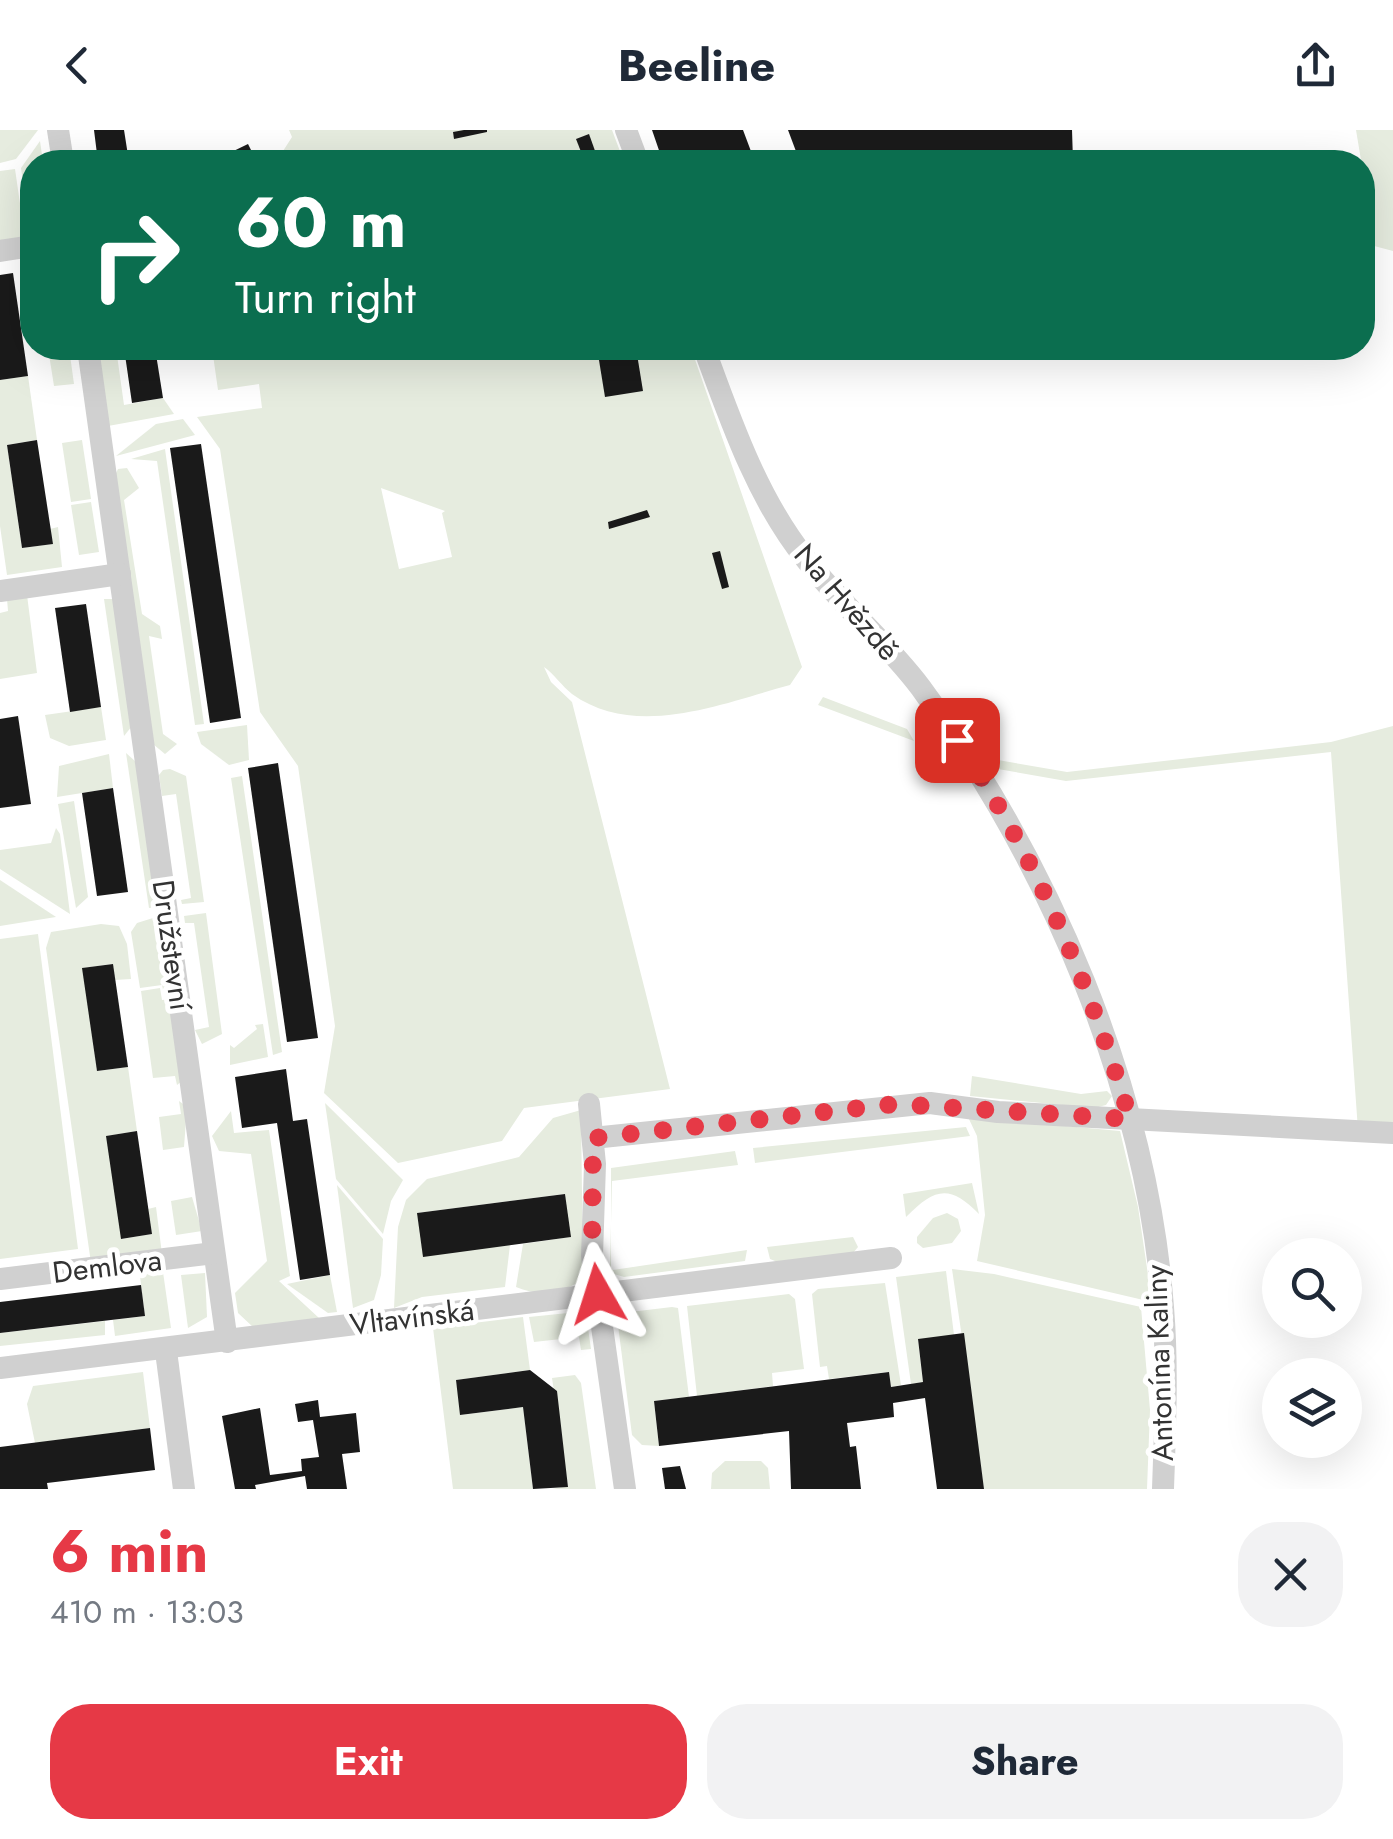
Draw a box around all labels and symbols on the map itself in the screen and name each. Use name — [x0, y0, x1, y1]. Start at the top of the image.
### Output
street label: Na Hvězdě — [784, 534, 910, 670]
pin — [915, 698, 1000, 783]
street label: Družstevní — [142, 877, 203, 1014]
street label: Demlova — [50, 1238, 164, 1294]
position arrow — [546, 1242, 650, 1346]
street label: Antonína Kaliny — [1134, 1263, 1184, 1462]
street label: Vltavínská — [347, 1288, 477, 1346]

